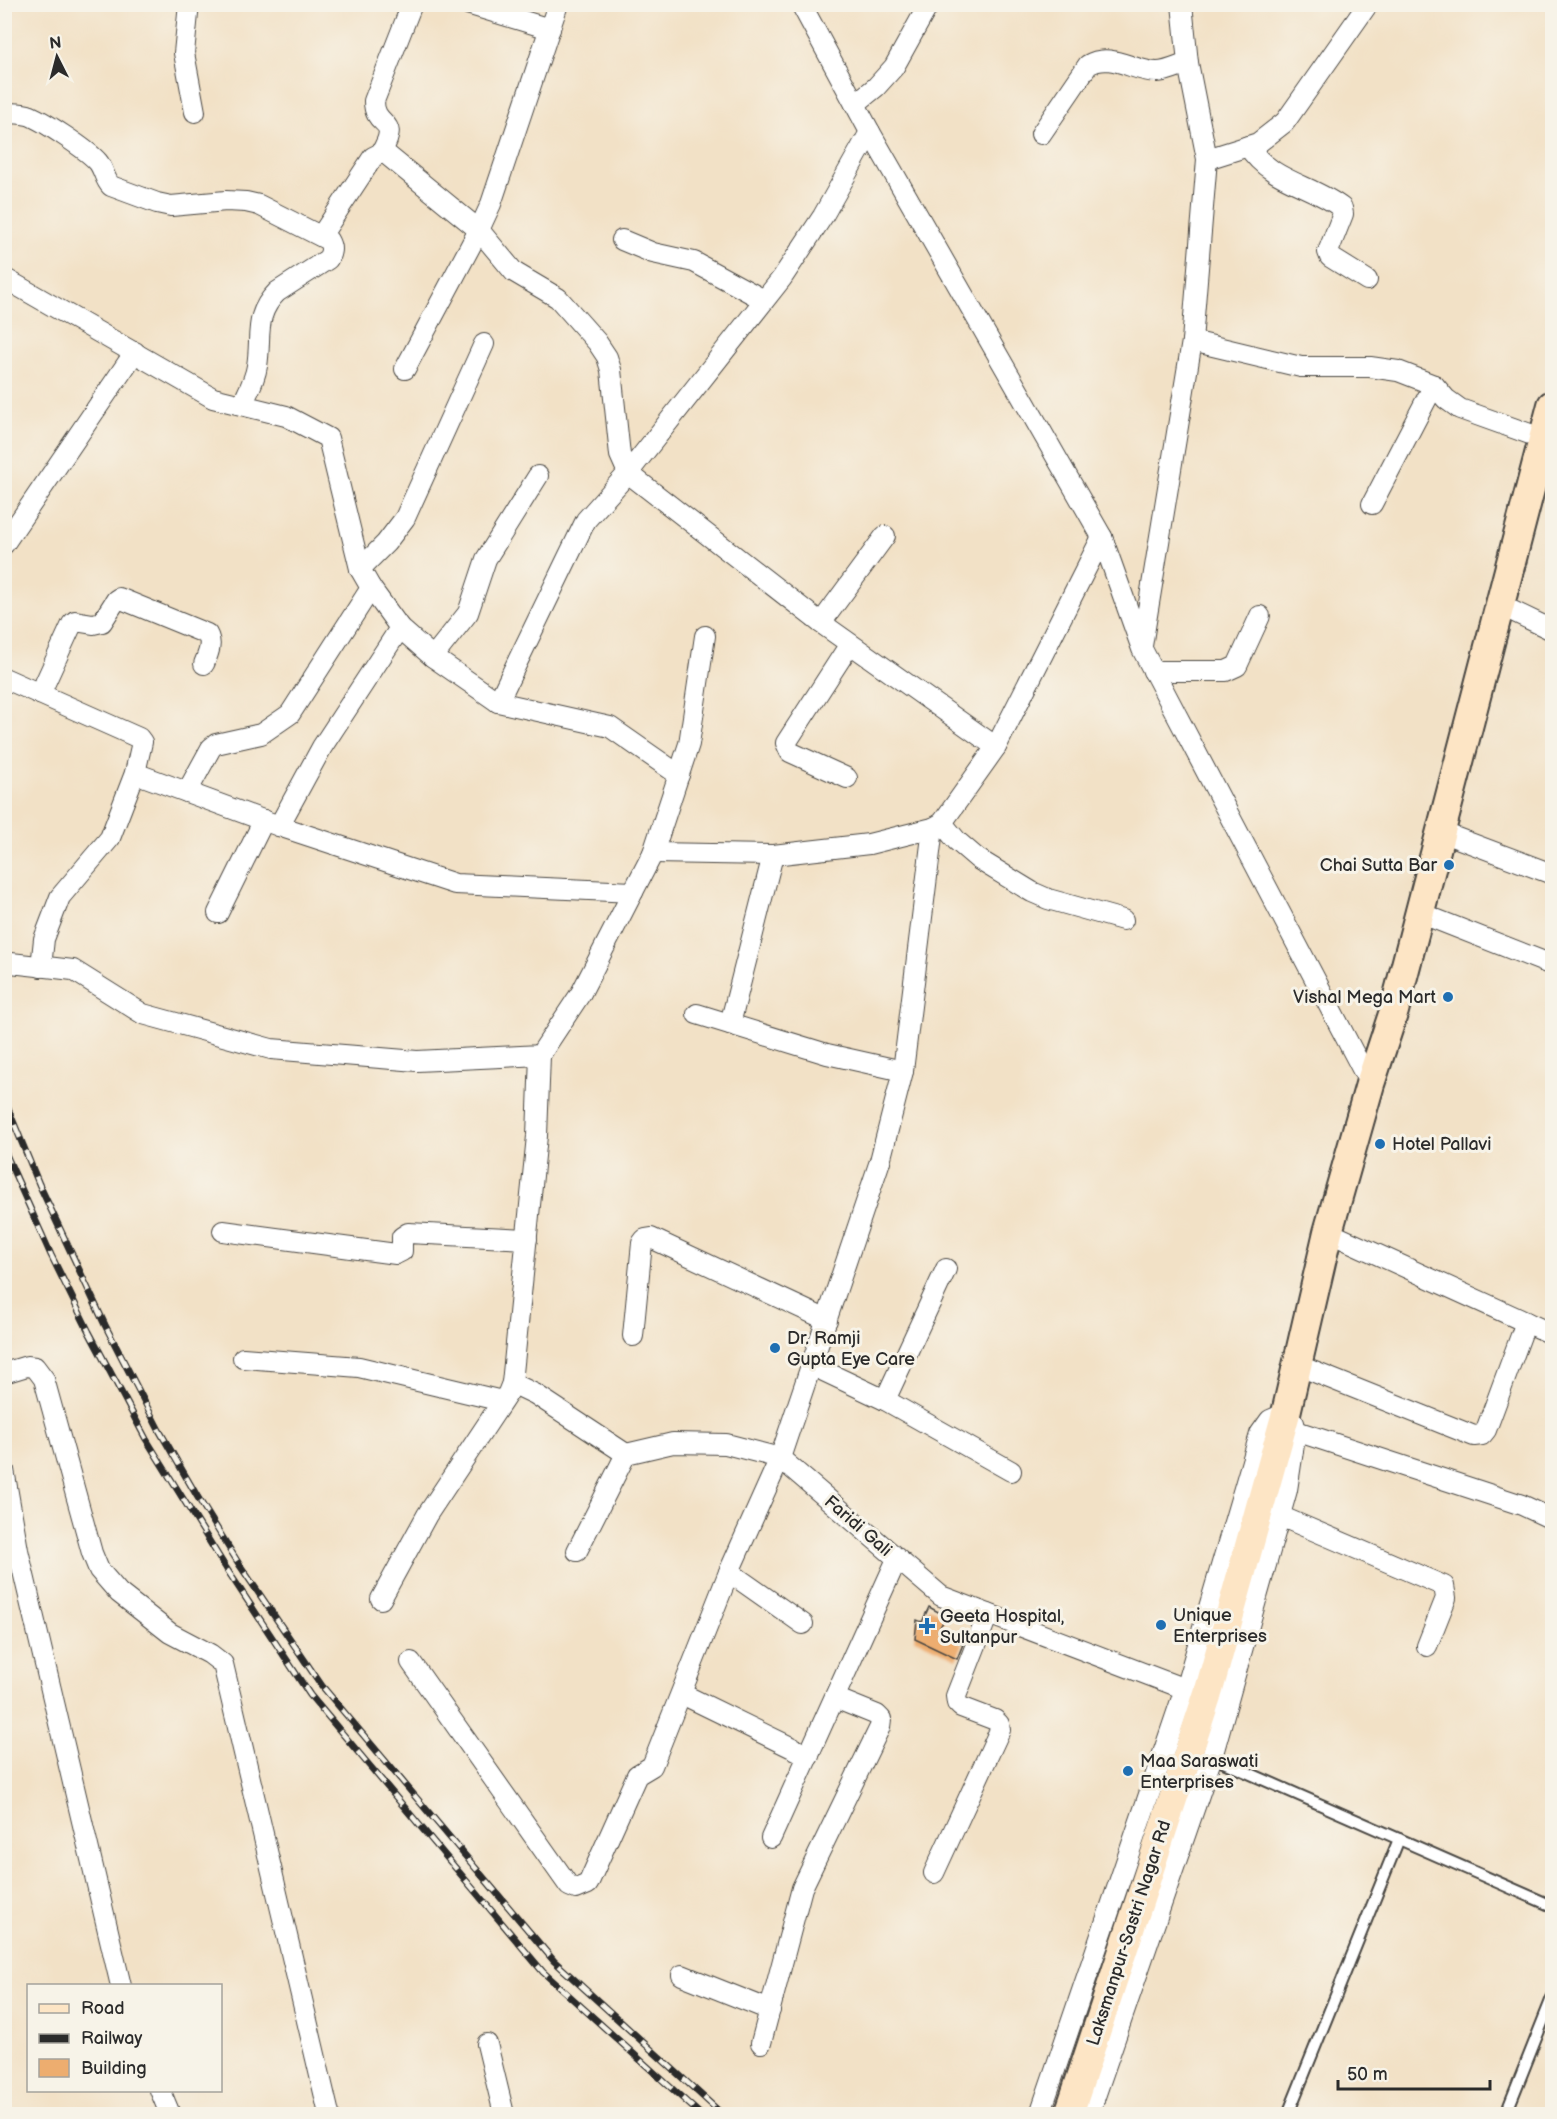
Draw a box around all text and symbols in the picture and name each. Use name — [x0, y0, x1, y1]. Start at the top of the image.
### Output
north arrow — [27, 27, 87, 87]
text: N — [49, 33, 63, 54]
place label: Chai Sutta Bar — [1320, 855, 1437, 876]
marker: Chai Sutta Bar — [1442, 858, 1456, 872]
place label: Vishal Mega Mart — [1293, 987, 1436, 1008]
marker: Vishal Mega Mart — [1441, 990, 1455, 1004]
place label: Hotel Pallavi — [1392, 1134, 1491, 1155]
marker: Hotel Pallavi — [1373, 1137, 1387, 1151]
place label: Dr. Ramji Gupta Eye Care — [787, 1328, 915, 1370]
marker: Dr. Ramji Gupta Eye Care — [768, 1341, 782, 1355]
street label: Faridi Gali — [820, 1491, 896, 1561]
place label: Unique Enterprises — [1173, 1605, 1267, 1647]
place label: Geeta Hospital, Sultanpur — [940, 1606, 1064, 1648]
marker: Geeta Hospital, Sultanpur — [918, 1617, 936, 1635]
marker: Unique Enterprises — [1154, 1618, 1168, 1632]
place label: Maa Saraswati Enterprises — [1140, 1751, 1259, 1793]
marker: Maa Saraswati Enterprises — [1121, 1764, 1135, 1778]
street label: Laksmanpur-Sastri Nagar Rd — [1083, 1818, 1175, 2048]
legend — [27, 1984, 222, 2092]
text: Road — [81, 1998, 125, 2019]
text: Railway — [81, 2028, 143, 2049]
scale bar — [1338, 2053, 1490, 2091]
text: Building — [81, 2058, 147, 2079]
text: 50 m — [1347, 2064, 1388, 2085]

